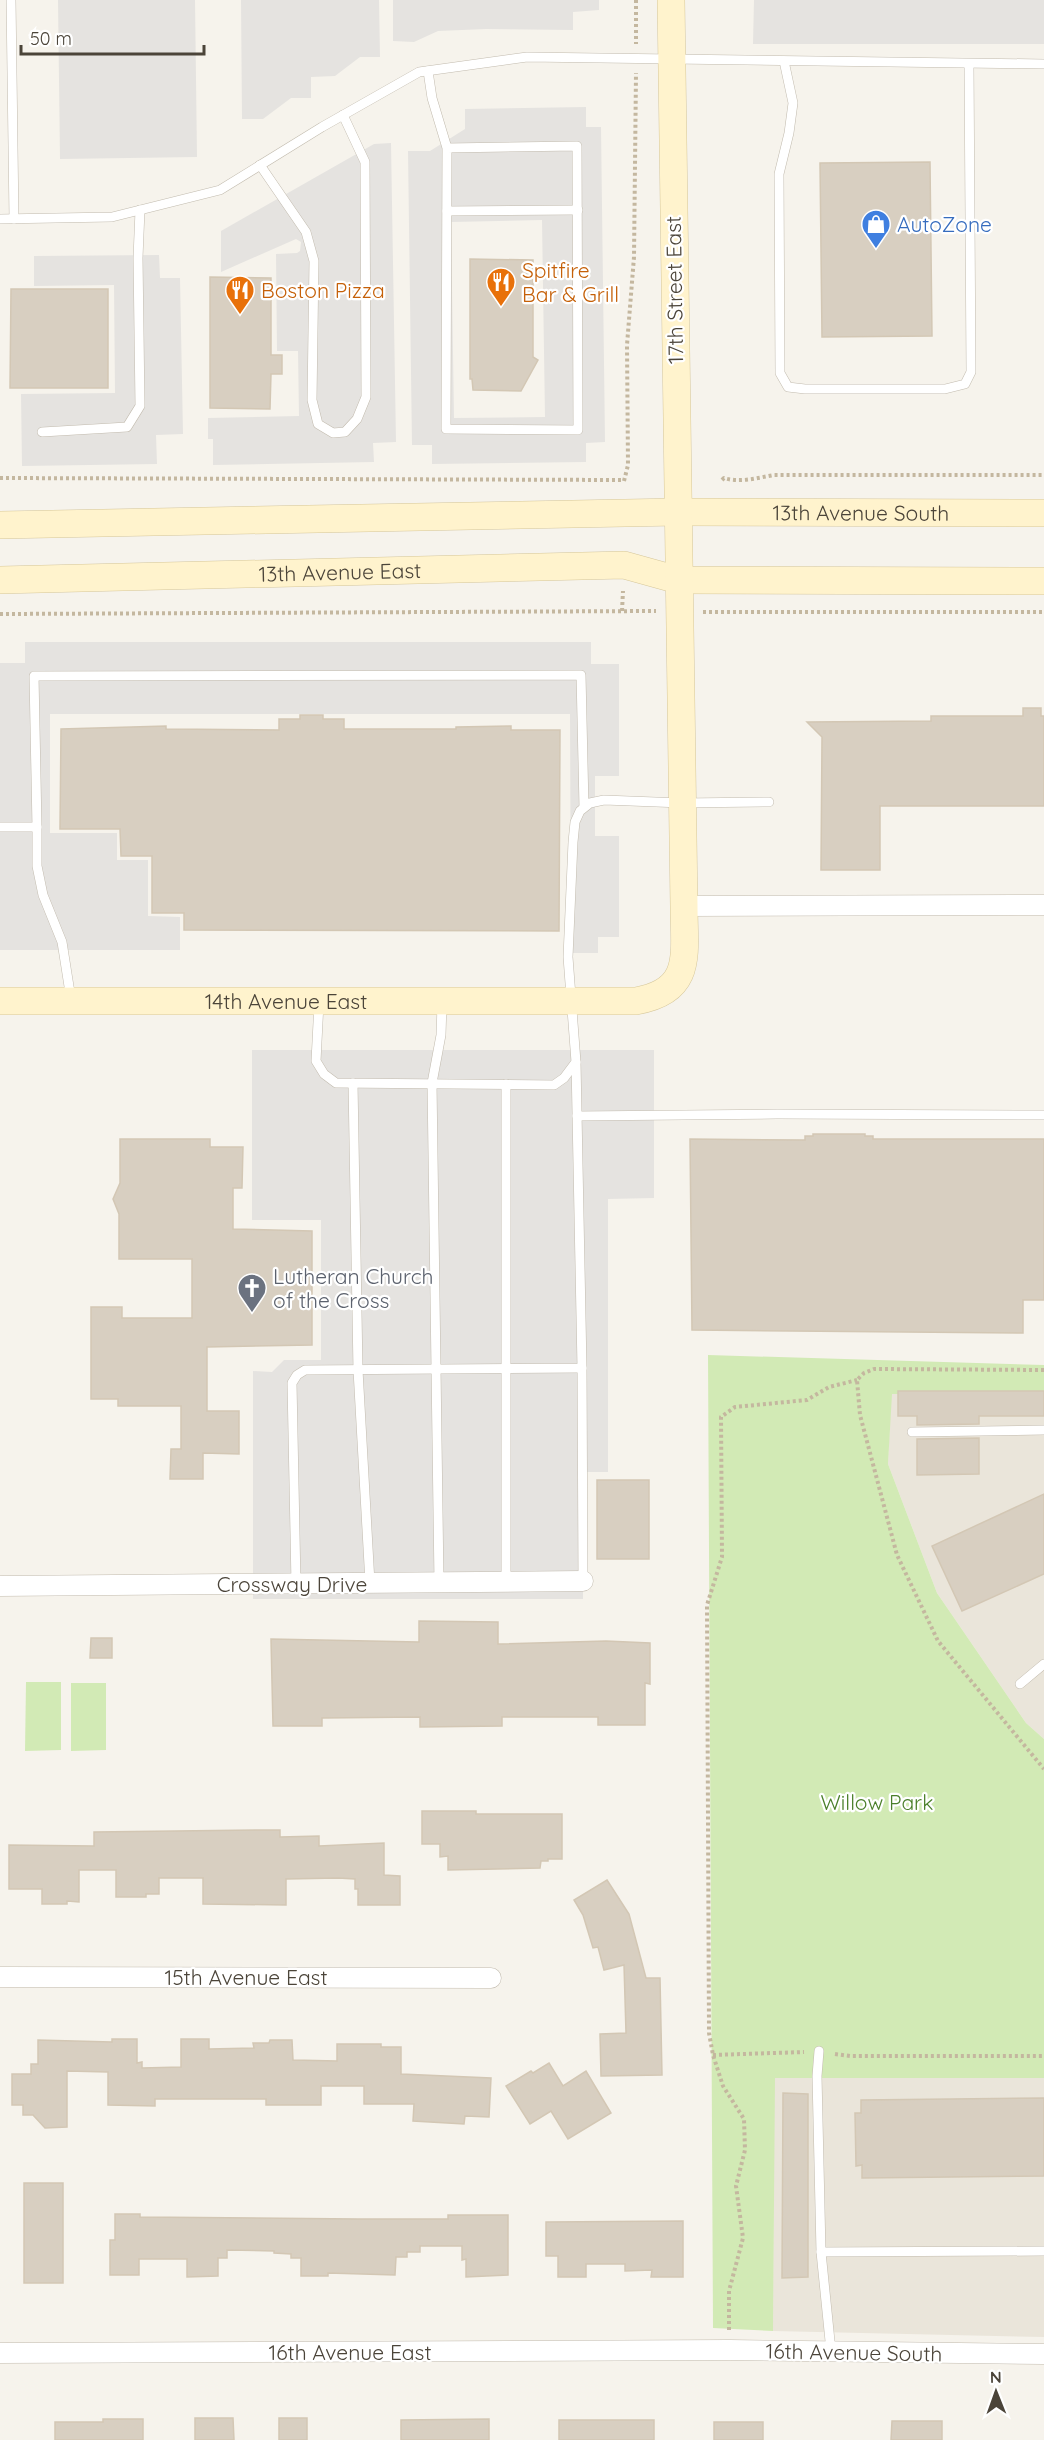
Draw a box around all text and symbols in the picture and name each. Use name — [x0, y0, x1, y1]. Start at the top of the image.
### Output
scale bar — [21, 18, 204, 56]
text: 50 m — [30, 27, 72, 50]
shop icon: AutoZone — [860, 208, 892, 250]
place label: AutoZone — [897, 211, 992, 237]
street label: 17th Street East — [660, 216, 688, 364]
place label: Spitfire Bar & Grill — [522, 257, 619, 307]
restaurant icon: Spitfire Bar & Grill — [485, 266, 517, 308]
restaurant icon: Boston Pizza — [224, 274, 256, 316]
place label: Boston Pizza — [261, 277, 385, 303]
street label: 13th Avenue South — [772, 499, 949, 526]
street label: 13th Avenue East — [258, 557, 422, 587]
street label: 14th Avenue East — [205, 988, 367, 1014]
place label: Lutheran Church of the Cross — [273, 1263, 433, 1313]
church icon: Lutheran Church of the Cross — [236, 1272, 268, 1314]
street label: Crossway Drive — [217, 1571, 367, 1597]
park label: Willow Park — [821, 1789, 933, 1815]
street label: 15th Avenue East — [164, 1964, 328, 1990]
street label: 16th Avenue South — [765, 2337, 943, 2367]
street label: 16th Avenue East — [268, 2339, 432, 2365]
north arrow — [966, 2362, 1026, 2422]
text: N — [990, 2367, 1002, 2387]

